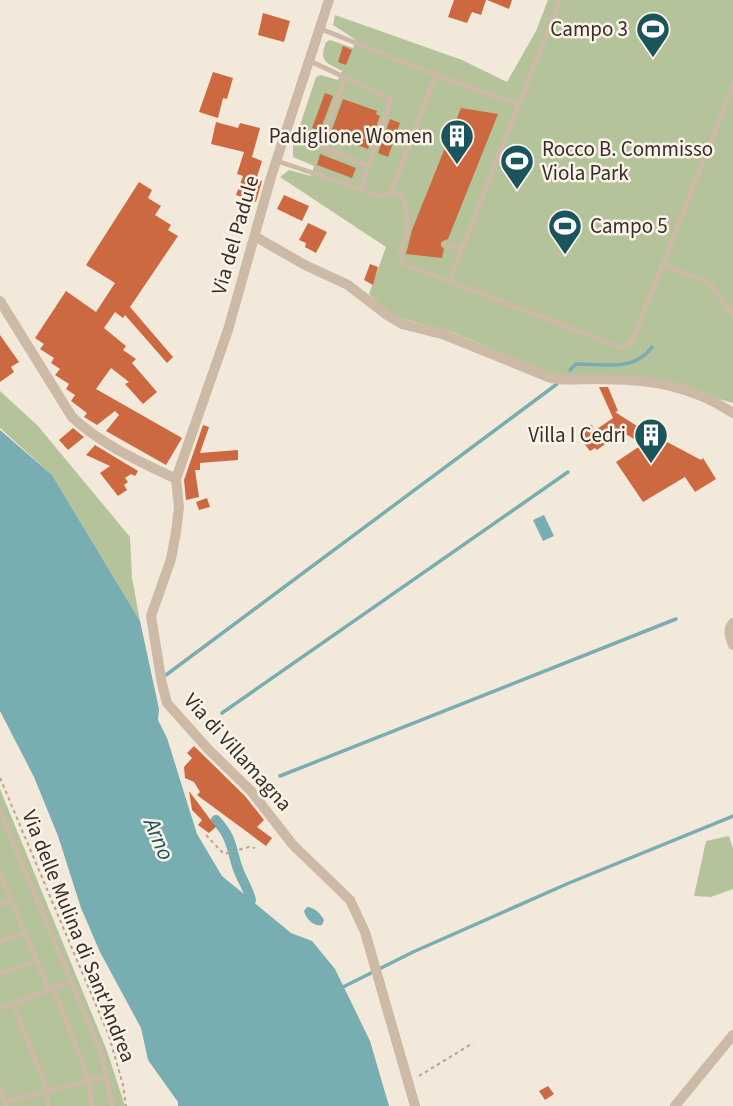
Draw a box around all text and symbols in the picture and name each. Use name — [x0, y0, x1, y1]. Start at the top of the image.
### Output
sports icon: Campo 3 — [634, 10, 672, 59]
place label: Campo 3 — [550, 14, 628, 44]
building icon: Padiglione Women — [438, 117, 476, 166]
place label: Padiglione Women — [269, 121, 433, 151]
place label: Rocco B. Commisso Viola Park — [542, 134, 713, 188]
sports icon: Rocco B. Commisso Viola Park — [498, 142, 536, 191]
street label: Via del Padule — [204, 172, 266, 298]
sports icon: Campo 5 — [546, 207, 584, 256]
place label: Campo 5 — [590, 211, 668, 241]
building icon: Villa I Cedri — [632, 416, 670, 465]
place label: Villa I Cedri — [528, 420, 626, 450]
street label: Via di Villamagna — [177, 686, 299, 818]
street label: Via delle Mulina di Sant'Andrea — [15, 805, 143, 1067]
water label: Arno — [135, 811, 183, 865]

